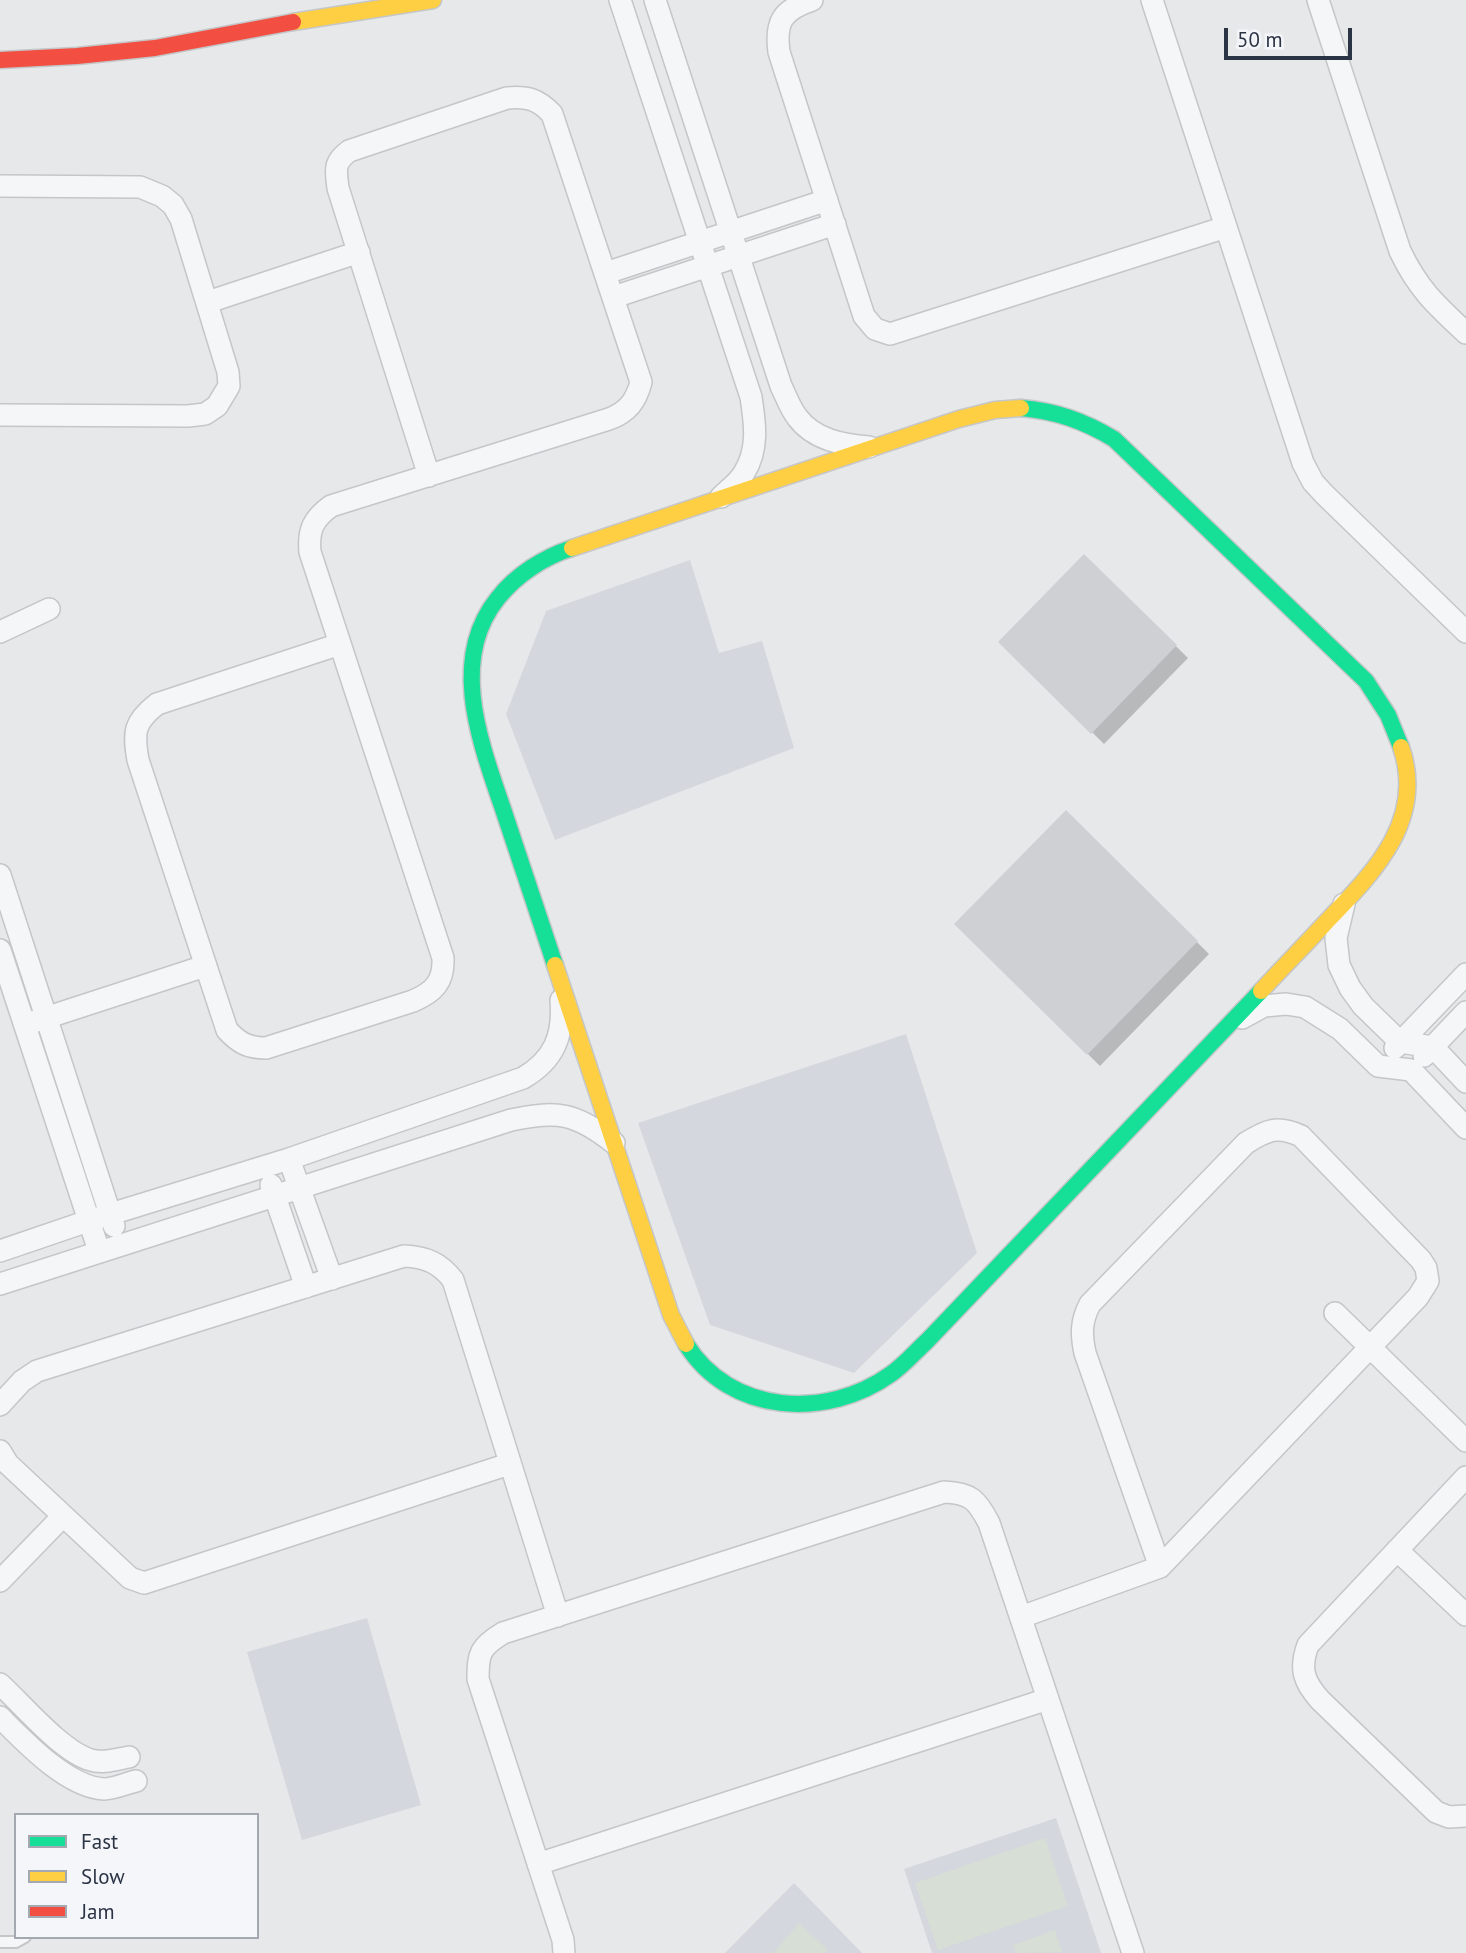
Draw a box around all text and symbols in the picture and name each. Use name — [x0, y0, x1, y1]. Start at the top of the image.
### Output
scale bar — [1228, 14, 1356, 58]
text: 50 m — [1237, 26, 1283, 53]
legend — [14, 1813, 259, 1939]
text: Fast — [81, 1828, 118, 1855]
text: Slow — [81, 1863, 125, 1890]
text: Jam — [81, 1898, 115, 1925]

